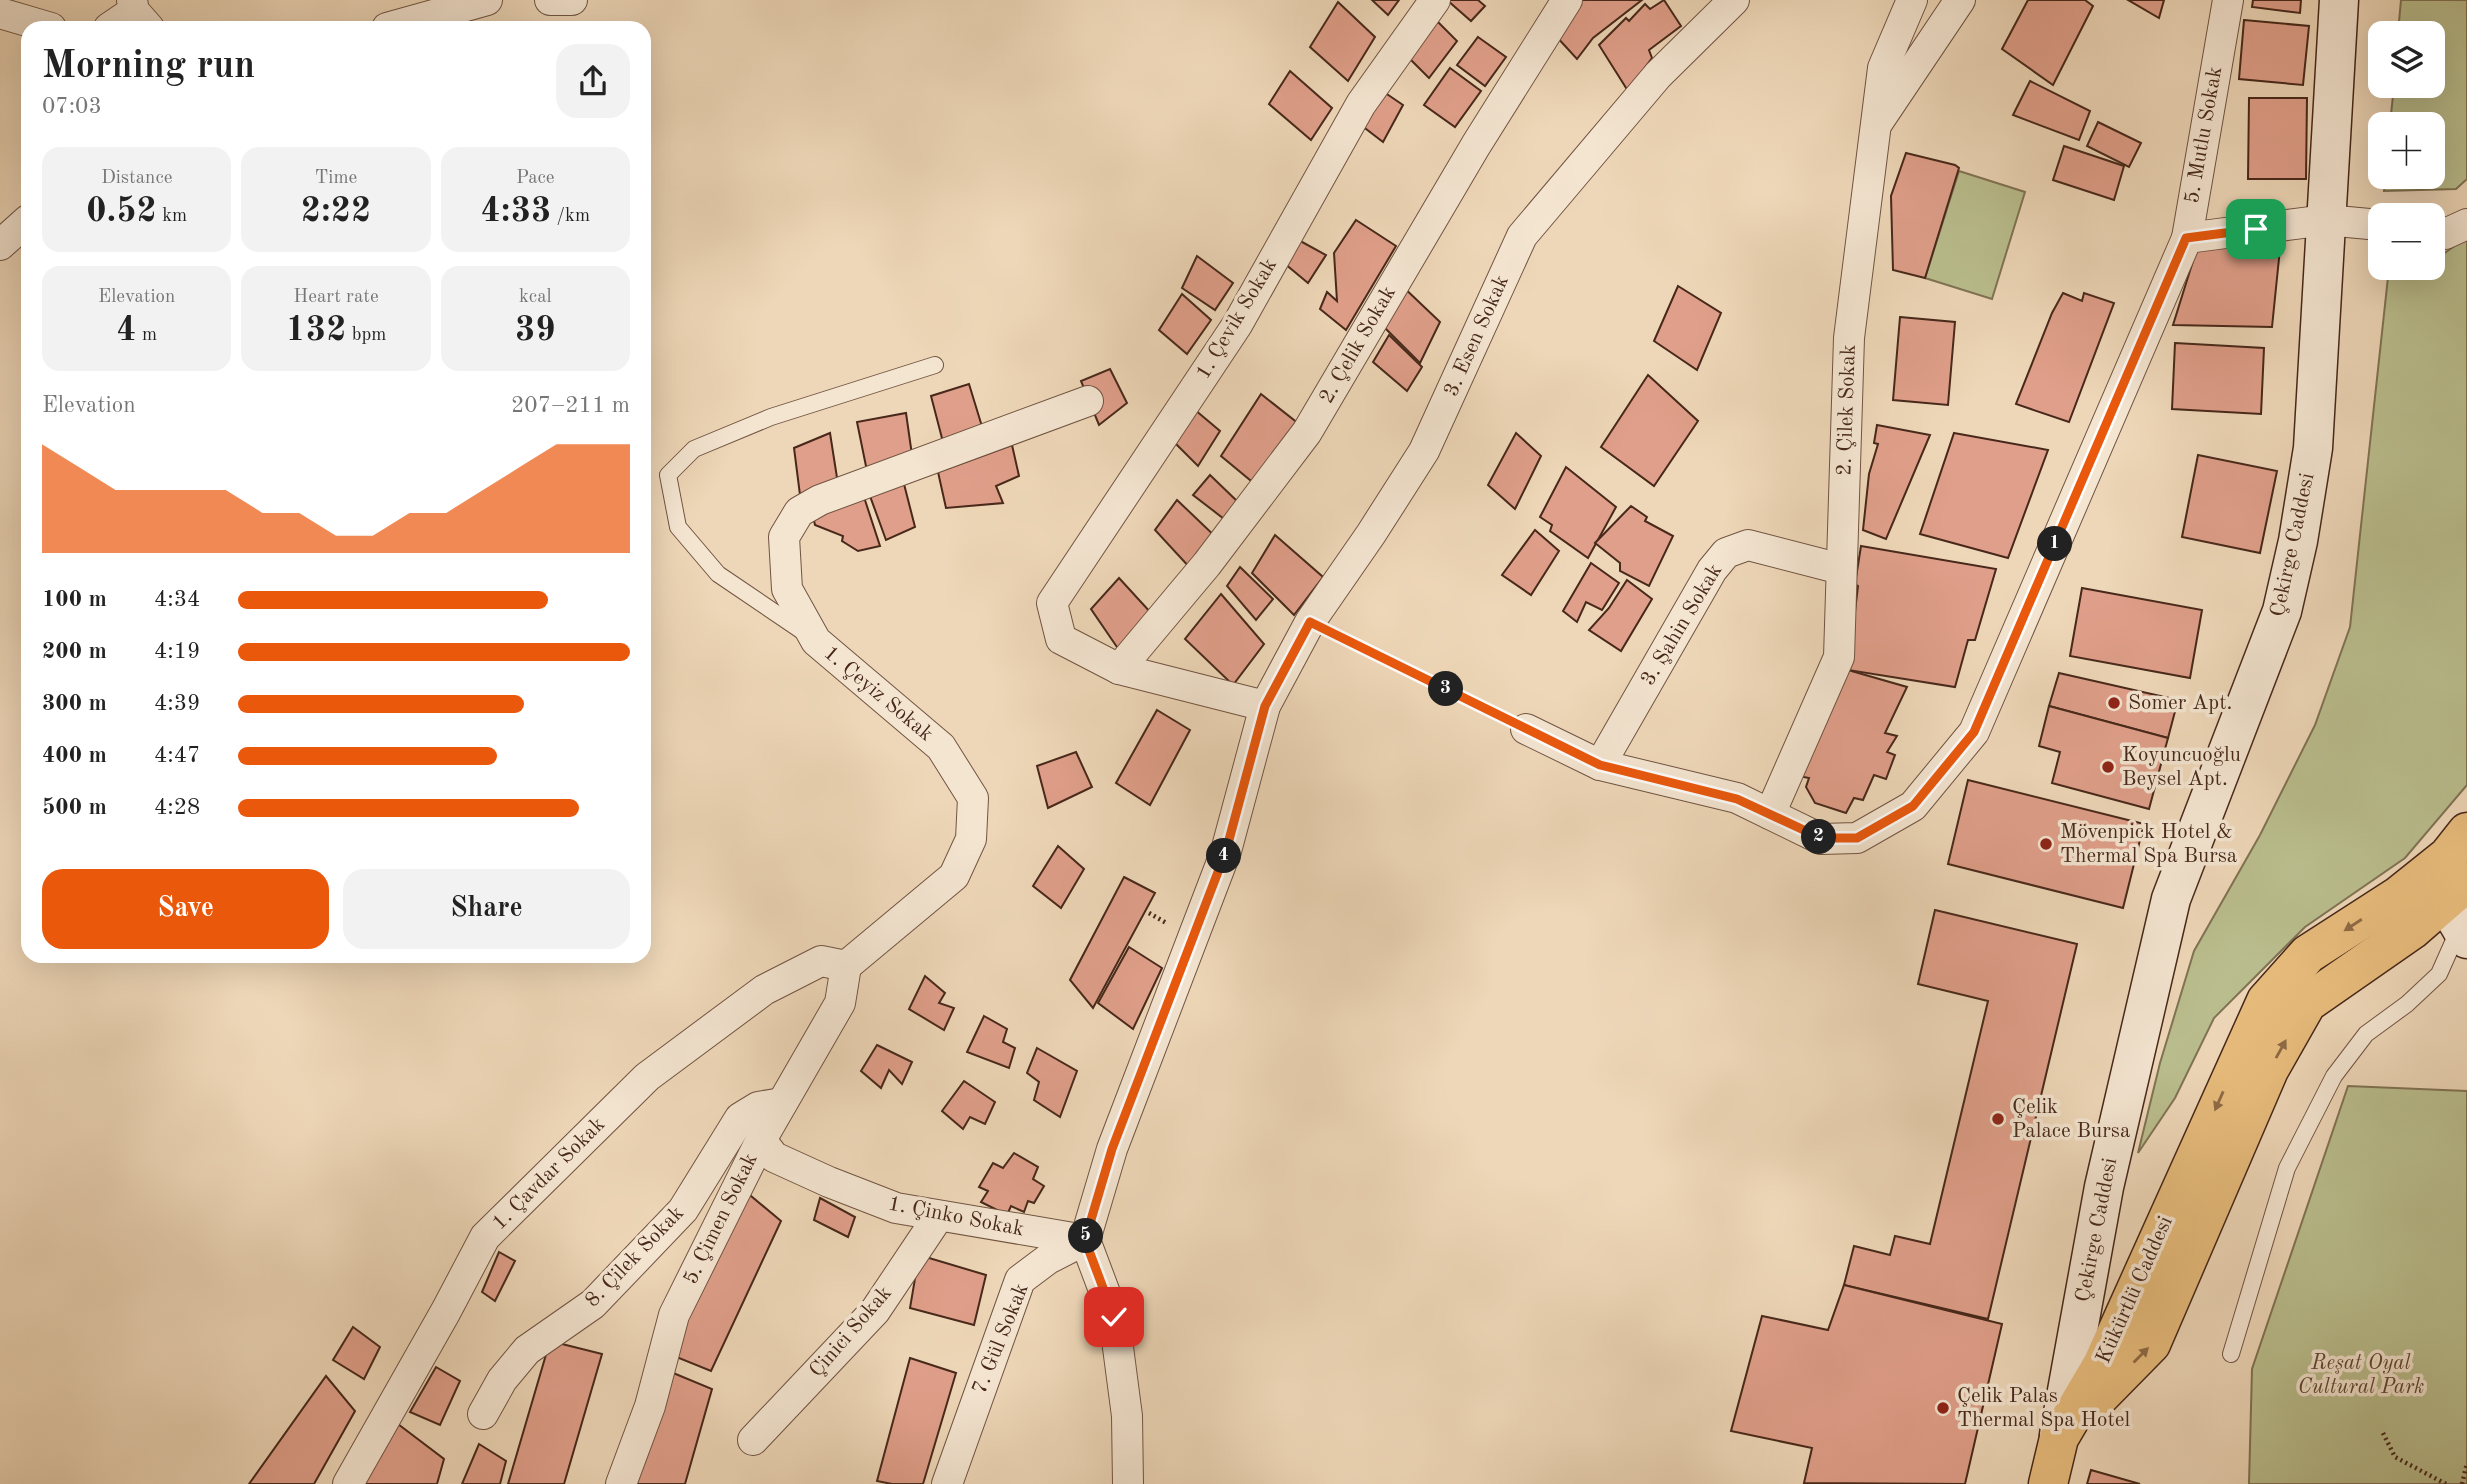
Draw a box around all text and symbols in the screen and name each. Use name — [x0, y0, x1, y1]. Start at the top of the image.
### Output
map controls — [2368, 21, 2445, 280]
button: layers — [2368, 21, 2445, 98]
button: share — [556, 44, 630, 118]
text: Morning run — [42, 48, 255, 86]
street label: 5. Mutlu Sokak — [2182, 65, 2226, 205]
text: 07:03 — [42, 95, 102, 118]
button: + — [2368, 112, 2445, 189]
text: Distance — [101, 169, 172, 188]
text: Time — [315, 169, 357, 188]
text: Pace — [516, 169, 555, 188]
text: 0.52 — [86, 194, 157, 229]
text: 2:22 — [301, 194, 371, 229]
text: 4:33 — [481, 194, 551, 229]
pin — [2226, 199, 2286, 259]
button: − — [2368, 203, 2445, 280]
text: km — [157, 207, 187, 226]
text: /km — [551, 207, 590, 226]
icon: arrive — [2237, 210, 2275, 248]
street label: 1. Çevik Sokak — [1193, 255, 1281, 383]
street label: 3. Esen Sokak — [1441, 272, 1513, 400]
street label: 2. Çelik Sokak — [1316, 283, 1400, 407]
text: Elevation — [98, 288, 175, 307]
text: Heart rate — [293, 288, 379, 307]
text: kcal — [519, 288, 552, 307]
text: 4 — [116, 313, 137, 348]
text: 132 — [286, 313, 346, 348]
text: 39 — [515, 313, 556, 348]
text: m — [137, 326, 157, 345]
text: bpm — [346, 326, 386, 345]
street label: 2. Çilek Sokak — [1834, 344, 1860, 476]
text: Elevation — [42, 394, 136, 417]
text: 207–211 m — [511, 394, 630, 417]
street label: Çekirge Caddesi — [2267, 471, 2319, 619]
pin: 1 — [2038, 526, 2072, 562]
text: 1 — [2049, 534, 2060, 553]
street label: 3. Şahin Sokak — [1638, 561, 1726, 689]
text: 100 m — [42, 588, 107, 611]
text: 4:34 — [154, 588, 200, 611]
text: 200 m — [42, 640, 107, 663]
text: 4:19 — [154, 640, 200, 663]
street label: 1. Çeyiz Sokak — [819, 642, 937, 746]
pin: 3 — [1428, 672, 1464, 706]
text: 3 — [1440, 679, 1451, 698]
text: 300 m — [42, 692, 107, 715]
text: 4:39 — [154, 692, 200, 715]
place label: Somer Apt. — [2128, 693, 2232, 714]
marker: Somer Apt. — [2106, 695, 2122, 711]
text: 400 m — [42, 744, 107, 767]
text: 4:47 — [154, 744, 200, 767]
place label: Koyuncuoğlu Beysel Apt. — [2122, 745, 2241, 790]
marker: Koyuncuoğlu Beysel Apt. — [2100, 759, 2116, 775]
text: 500 m — [42, 796, 107, 819]
text: 4:28 — [154, 796, 200, 819]
pin: 2 — [1801, 820, 1836, 854]
place label: Mövenpick Hotel & Thermal Spa Bursa — [2060, 822, 2237, 867]
text: 2 — [1813, 827, 1824, 846]
marker: Mövenpick Hotel & Thermal Spa Bursa — [2038, 836, 2054, 852]
pin: 4 — [1206, 838, 1242, 874]
text: 4 — [1218, 846, 1229, 865]
button: Save — [42, 869, 329, 949]
button: Share — [343, 869, 630, 949]
one-way arrow — [2344, 918, 2362, 932]
one-way arrow — [2275, 1039, 2287, 1058]
one-way arrow — [2213, 1091, 2225, 1111]
place label: Çelik Palace Bursa — [2012, 1097, 2130, 1142]
marker: Çelik Palace Bursa — [1990, 1111, 2006, 1127]
street label: 1. Çavdar Sokak — [489, 1114, 609, 1234]
street label: 5. Çimen Sokak — [680, 1150, 762, 1288]
street label: Çekirge Caddesi — [2073, 1156, 2121, 1304]
street label: 1. Çinko Sokak — [886, 1194, 1026, 1240]
street label: 8. Çilek Sokak — [582, 1202, 688, 1312]
street label: Kükürtlü Caddesi — [2093, 1213, 2177, 1367]
pin: 5 — [1068, 1218, 1104, 1254]
text: 5 — [1080, 1226, 1091, 1245]
street label: 7. Gül Sokak — [969, 1281, 1033, 1397]
street label: Çinici Sokak — [806, 1282, 896, 1382]
pin — [1084, 1287, 1144, 1347]
icon: check — [1095, 1298, 1133, 1336]
one-way arrow — [2133, 1347, 2149, 1363]
park label: Reşat Oyal Cultural Park — [2298, 1353, 2424, 1398]
place label: Çelik Palas Thermal Spa Hotel — [1957, 1386, 2130, 1431]
marker: Çelik Palas Thermal Spa Hotel — [1935, 1400, 1951, 1416]

